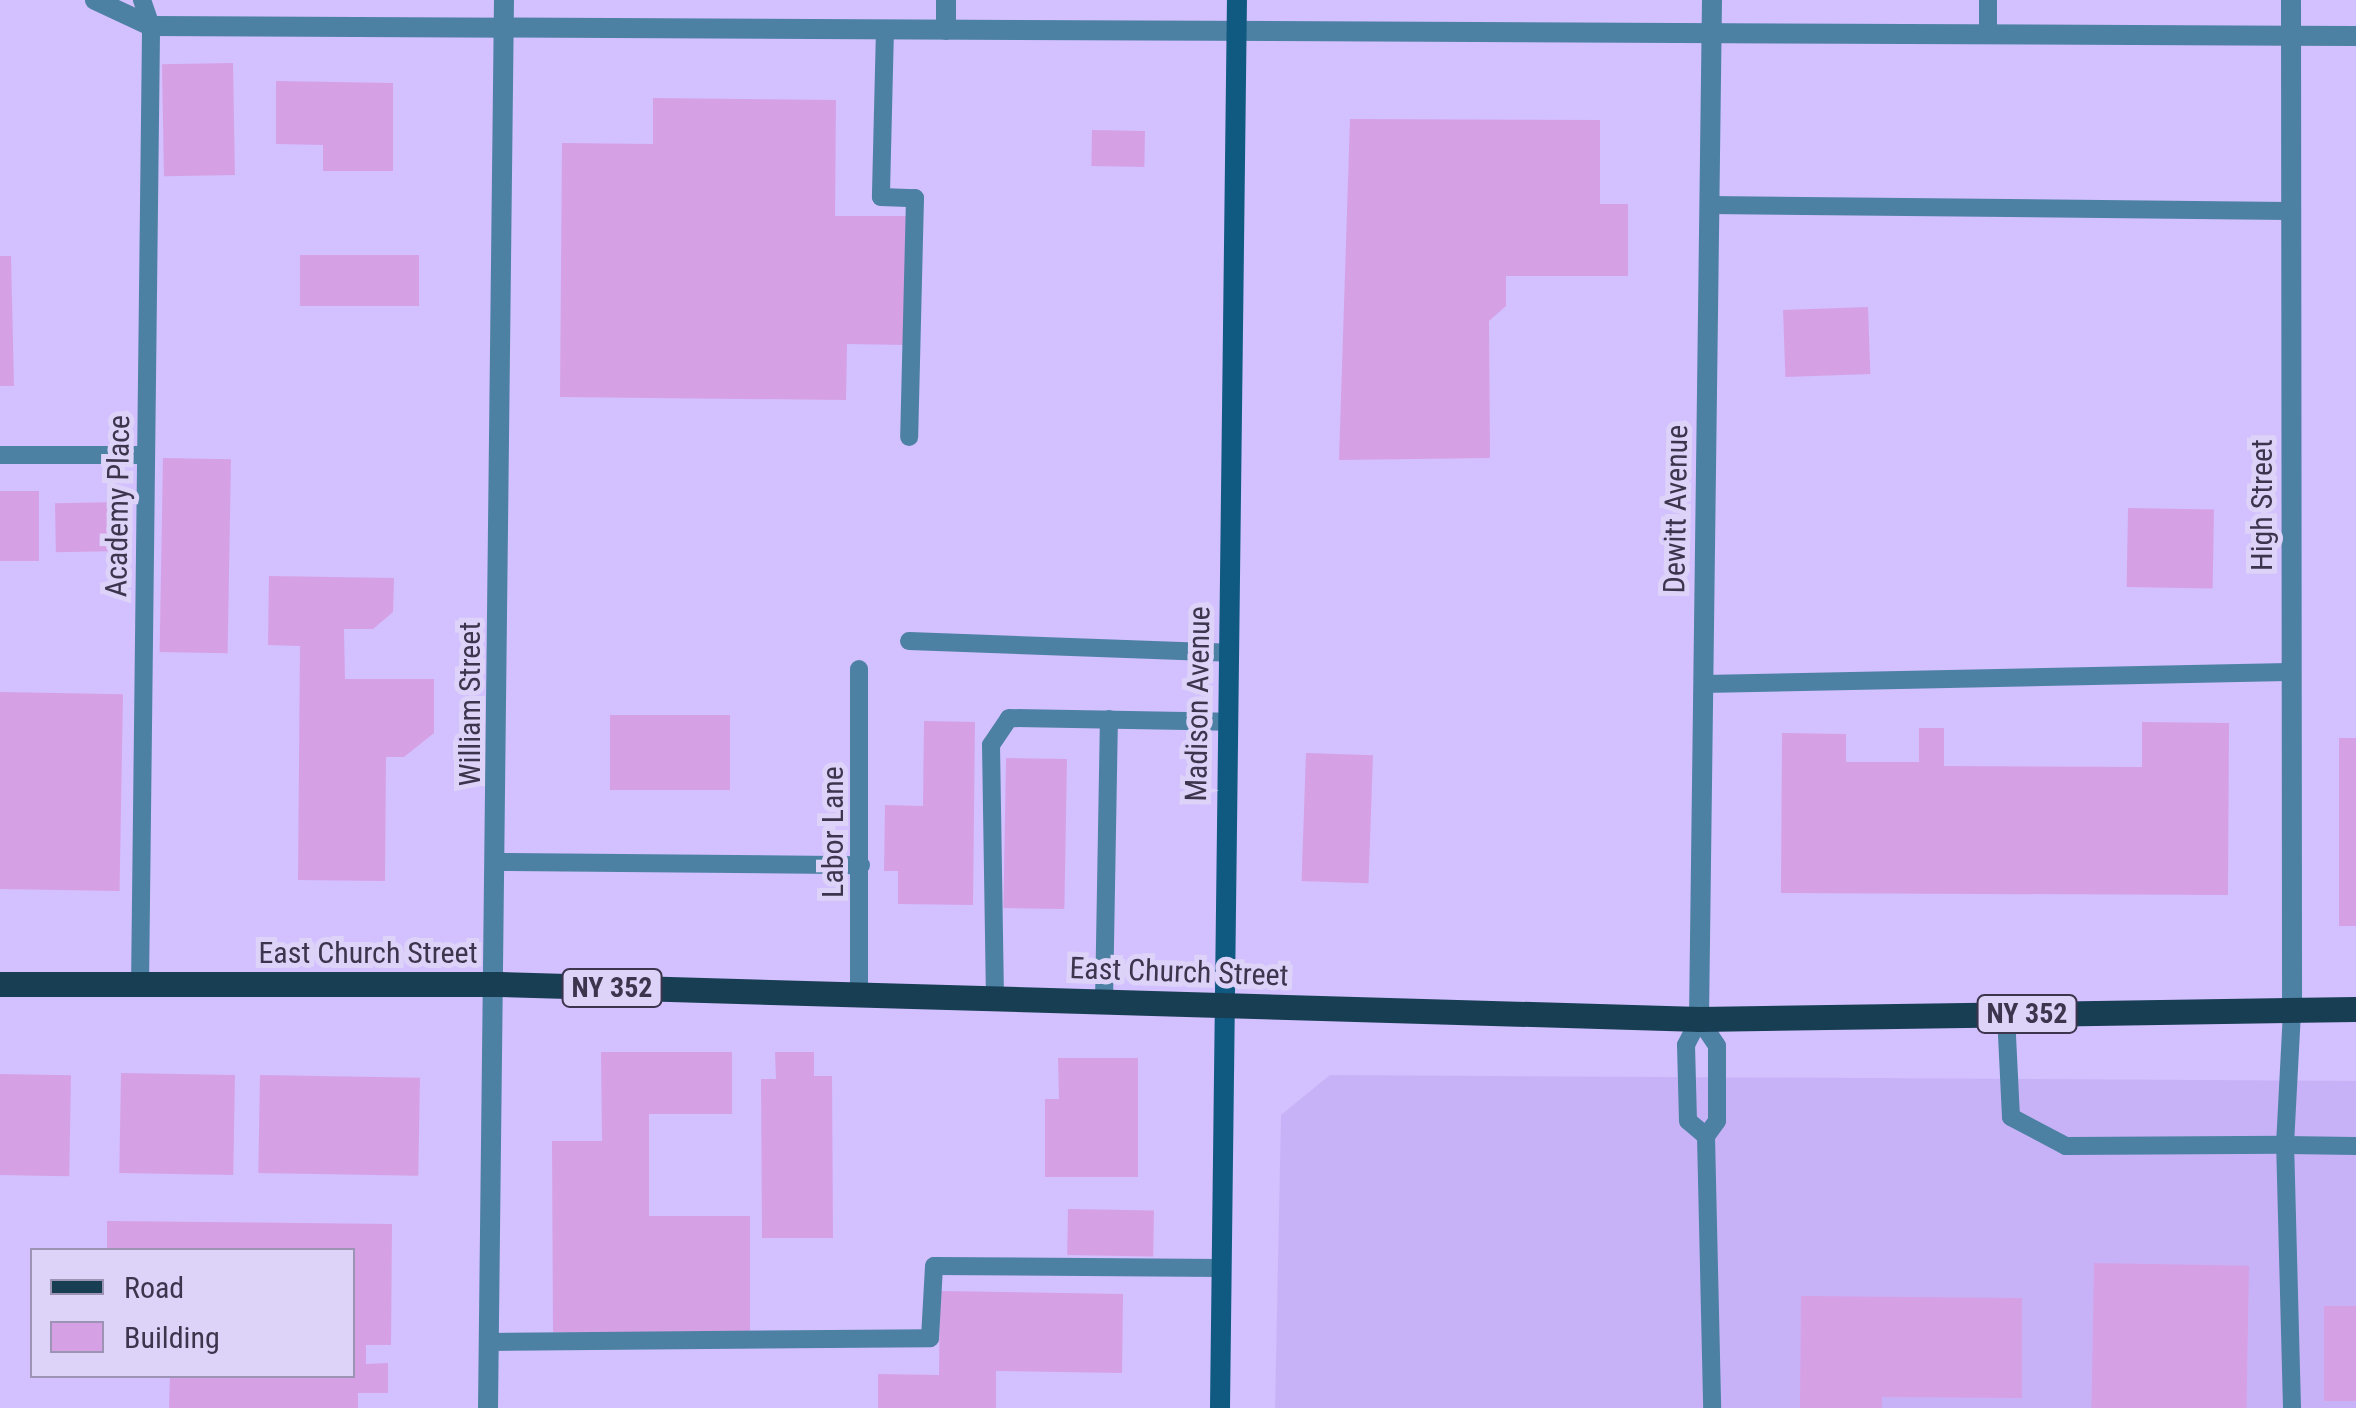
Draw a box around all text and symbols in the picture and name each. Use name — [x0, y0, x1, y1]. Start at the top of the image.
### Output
street label: Academy Place — [98, 415, 138, 597]
street label: Dewitt Avenue — [1657, 424, 1695, 594]
street label: High Street — [2244, 439, 2280, 571]
street label: Madison Avenue — [1178, 606, 1218, 802]
street label: William Street — [452, 622, 488, 786]
street label: Labor Lane — [815, 766, 851, 898]
street label: East Church Street — [258, 935, 478, 971]
street label: East Church Street — [1069, 950, 1289, 994]
road number: NY 352 — [560, 965, 664, 1011]
road number: NY 352 — [1974, 991, 2080, 1037]
legend — [30, 1248, 355, 1378]
text: Road — [124, 1270, 184, 1305]
text: Building — [124, 1320, 220, 1355]

